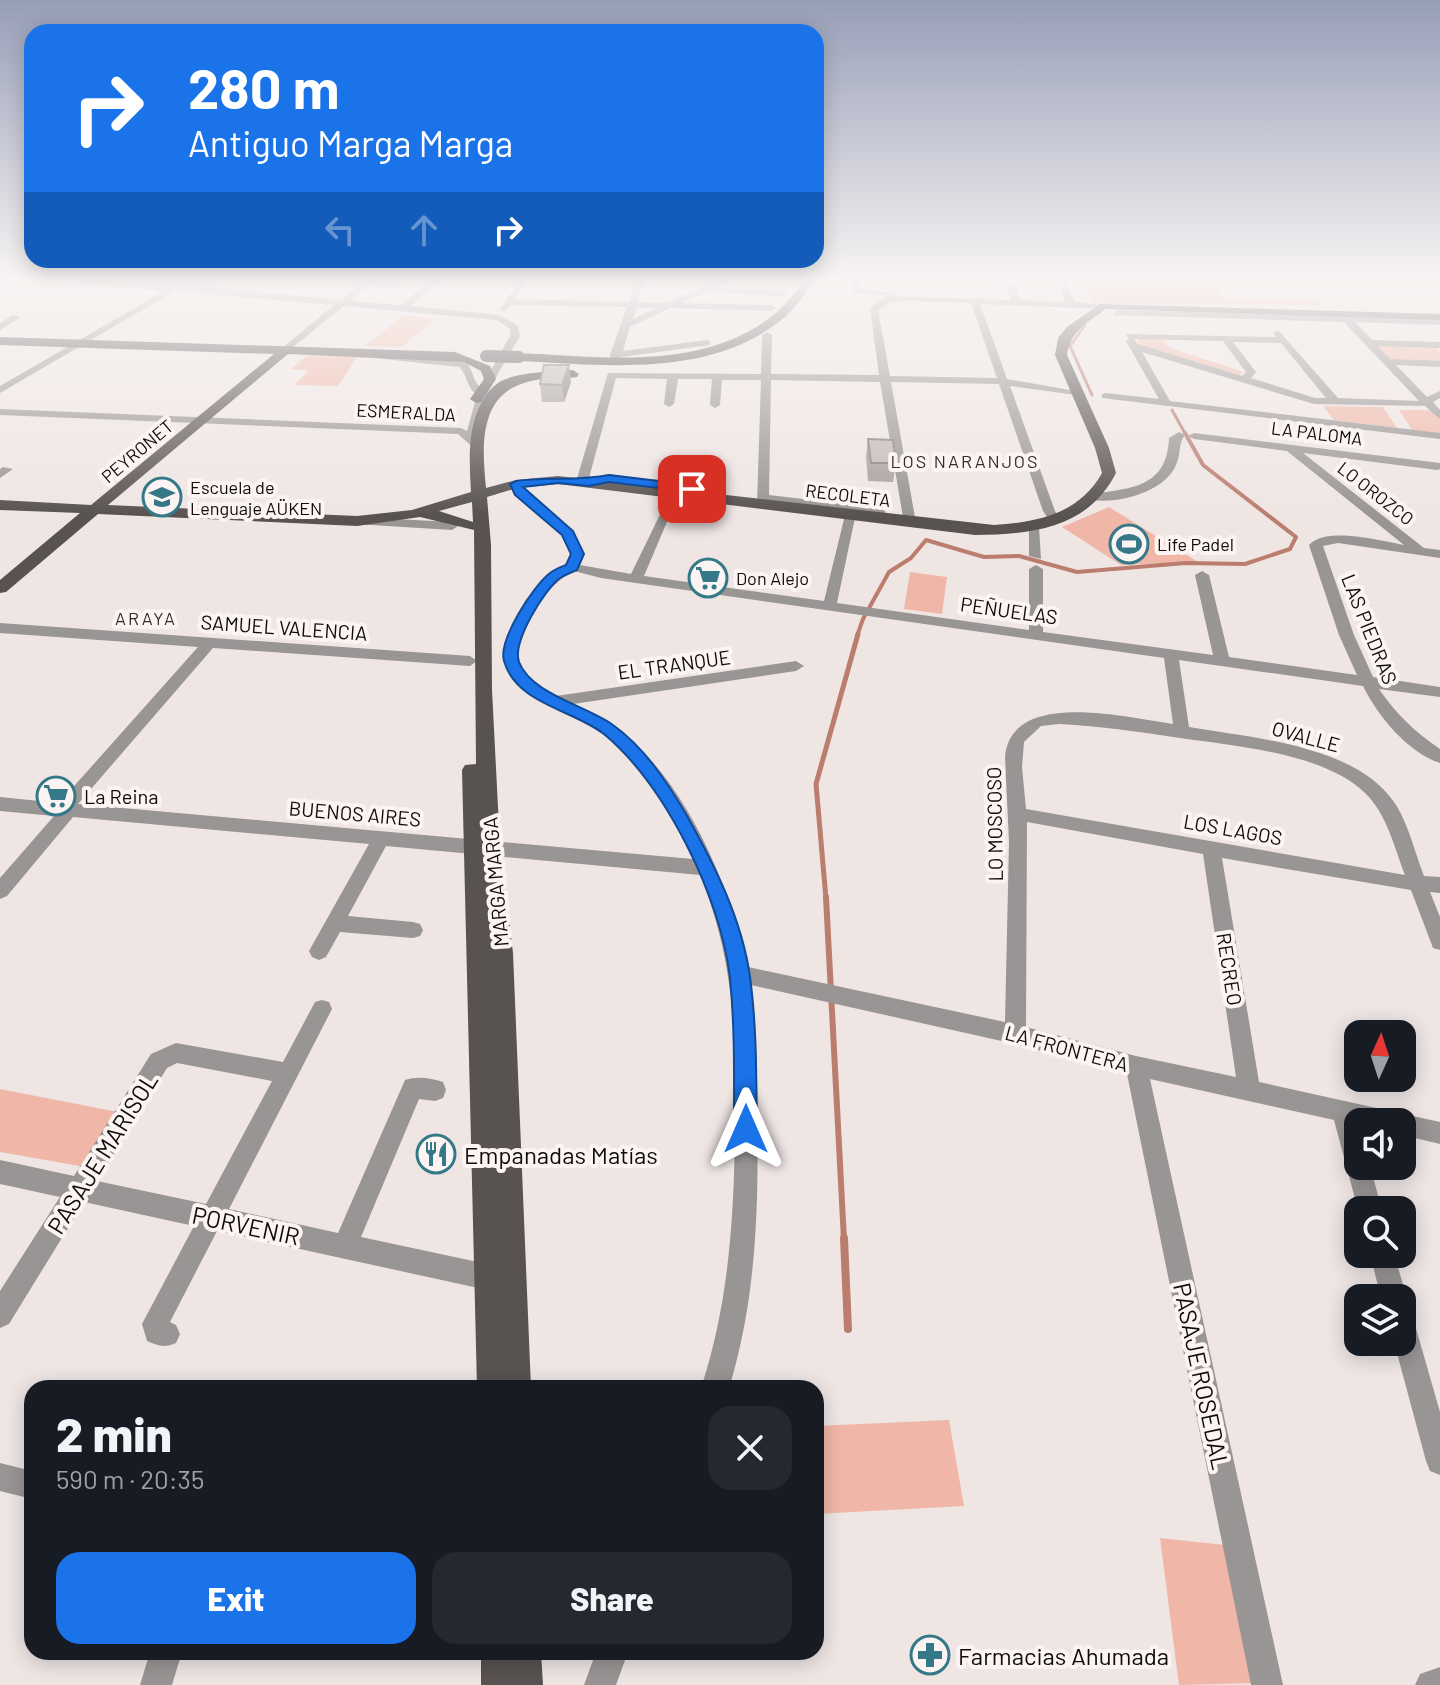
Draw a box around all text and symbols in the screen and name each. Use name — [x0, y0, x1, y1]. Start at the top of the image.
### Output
text: 280 m — [188, 53, 340, 120]
icon: right — [56, 56, 160, 160]
text: Antiguo Marga Marga — [188, 121, 513, 164]
icon: left — [318, 208, 362, 252]
icon: ahead — [402, 208, 446, 252]
icon: right — [486, 208, 530, 252]
street label: ESMERALDA — [356, 398, 456, 426]
street label: PEYRONET — [97, 415, 177, 487]
street label: LA PALOMA — [1270, 416, 1364, 450]
district label: LOS NARANJOS — [890, 450, 1040, 472]
pin — [658, 455, 726, 523]
street label: LO OROZCO — [1334, 457, 1418, 529]
icon: arrive — [670, 467, 714, 511]
school or university icon: Escuela de Lenguaje AÜKEN — [141, 476, 183, 518]
place label: Escuela de Lenguaje AÜKEN — [190, 476, 322, 519]
street label: RECOLETA — [804, 479, 892, 511]
sports icon: Life Padel — [1108, 523, 1150, 565]
place label: Life Padel — [1157, 533, 1234, 555]
supermarket icon: Don Alejo — [687, 557, 729, 599]
place label: Don Alejo — [736, 567, 809, 589]
street label: LAS PIEDRAS — [1337, 570, 1403, 688]
street label: PEÑUELAS — [959, 591, 1059, 629]
district label: ARAYA — [115, 607, 177, 629]
street label: SAMUEL VALENCIA — [200, 609, 368, 645]
street label: EL TRANQUE — [616, 644, 732, 684]
street label: OVALLE — [1269, 715, 1343, 757]
street label: LO MOSCOSO — [981, 766, 1007, 882]
supermarket icon: La Reina — [35, 775, 77, 817]
place label: La Reina — [84, 784, 159, 808]
street label: BUENOS AIRES — [288, 795, 422, 831]
street label: LOS LAGOS — [1182, 809, 1284, 849]
street label: MARGA MARGA — [477, 816, 513, 948]
street label: RECREO — [1212, 931, 1248, 1007]
street label: LA FRONTERA — [1003, 1020, 1131, 1076]
north arrow — [1344, 1020, 1416, 1092]
map controls — [1344, 1020, 1416, 1356]
street label: PASAJE MARISOL — [41, 1067, 163, 1239]
position arrow — [704, 1087, 788, 1171]
button: sound — [1344, 1108, 1416, 1180]
restaurant icon: Empanadas Matías — [415, 1133, 457, 1175]
place label: Empanadas Matías — [464, 1140, 658, 1169]
button: search — [1344, 1196, 1416, 1268]
street label: PORVENIR — [190, 1199, 302, 1251]
street label: PASAJE ROSEDAL — [1168, 1280, 1236, 1472]
button: layers — [1344, 1284, 1416, 1356]
text: 2 min — [56, 1404, 172, 1462]
button: close — [708, 1406, 792, 1490]
text: 590 m · 20:35 — [56, 1463, 204, 1494]
button: Exit — [56, 1552, 416, 1644]
button: Share — [432, 1552, 792, 1644]
pharmacy icon: Farmacias Ahumada — [909, 1634, 951, 1676]
place label: Farmacias Ahumada — [958, 1641, 1169, 1670]

